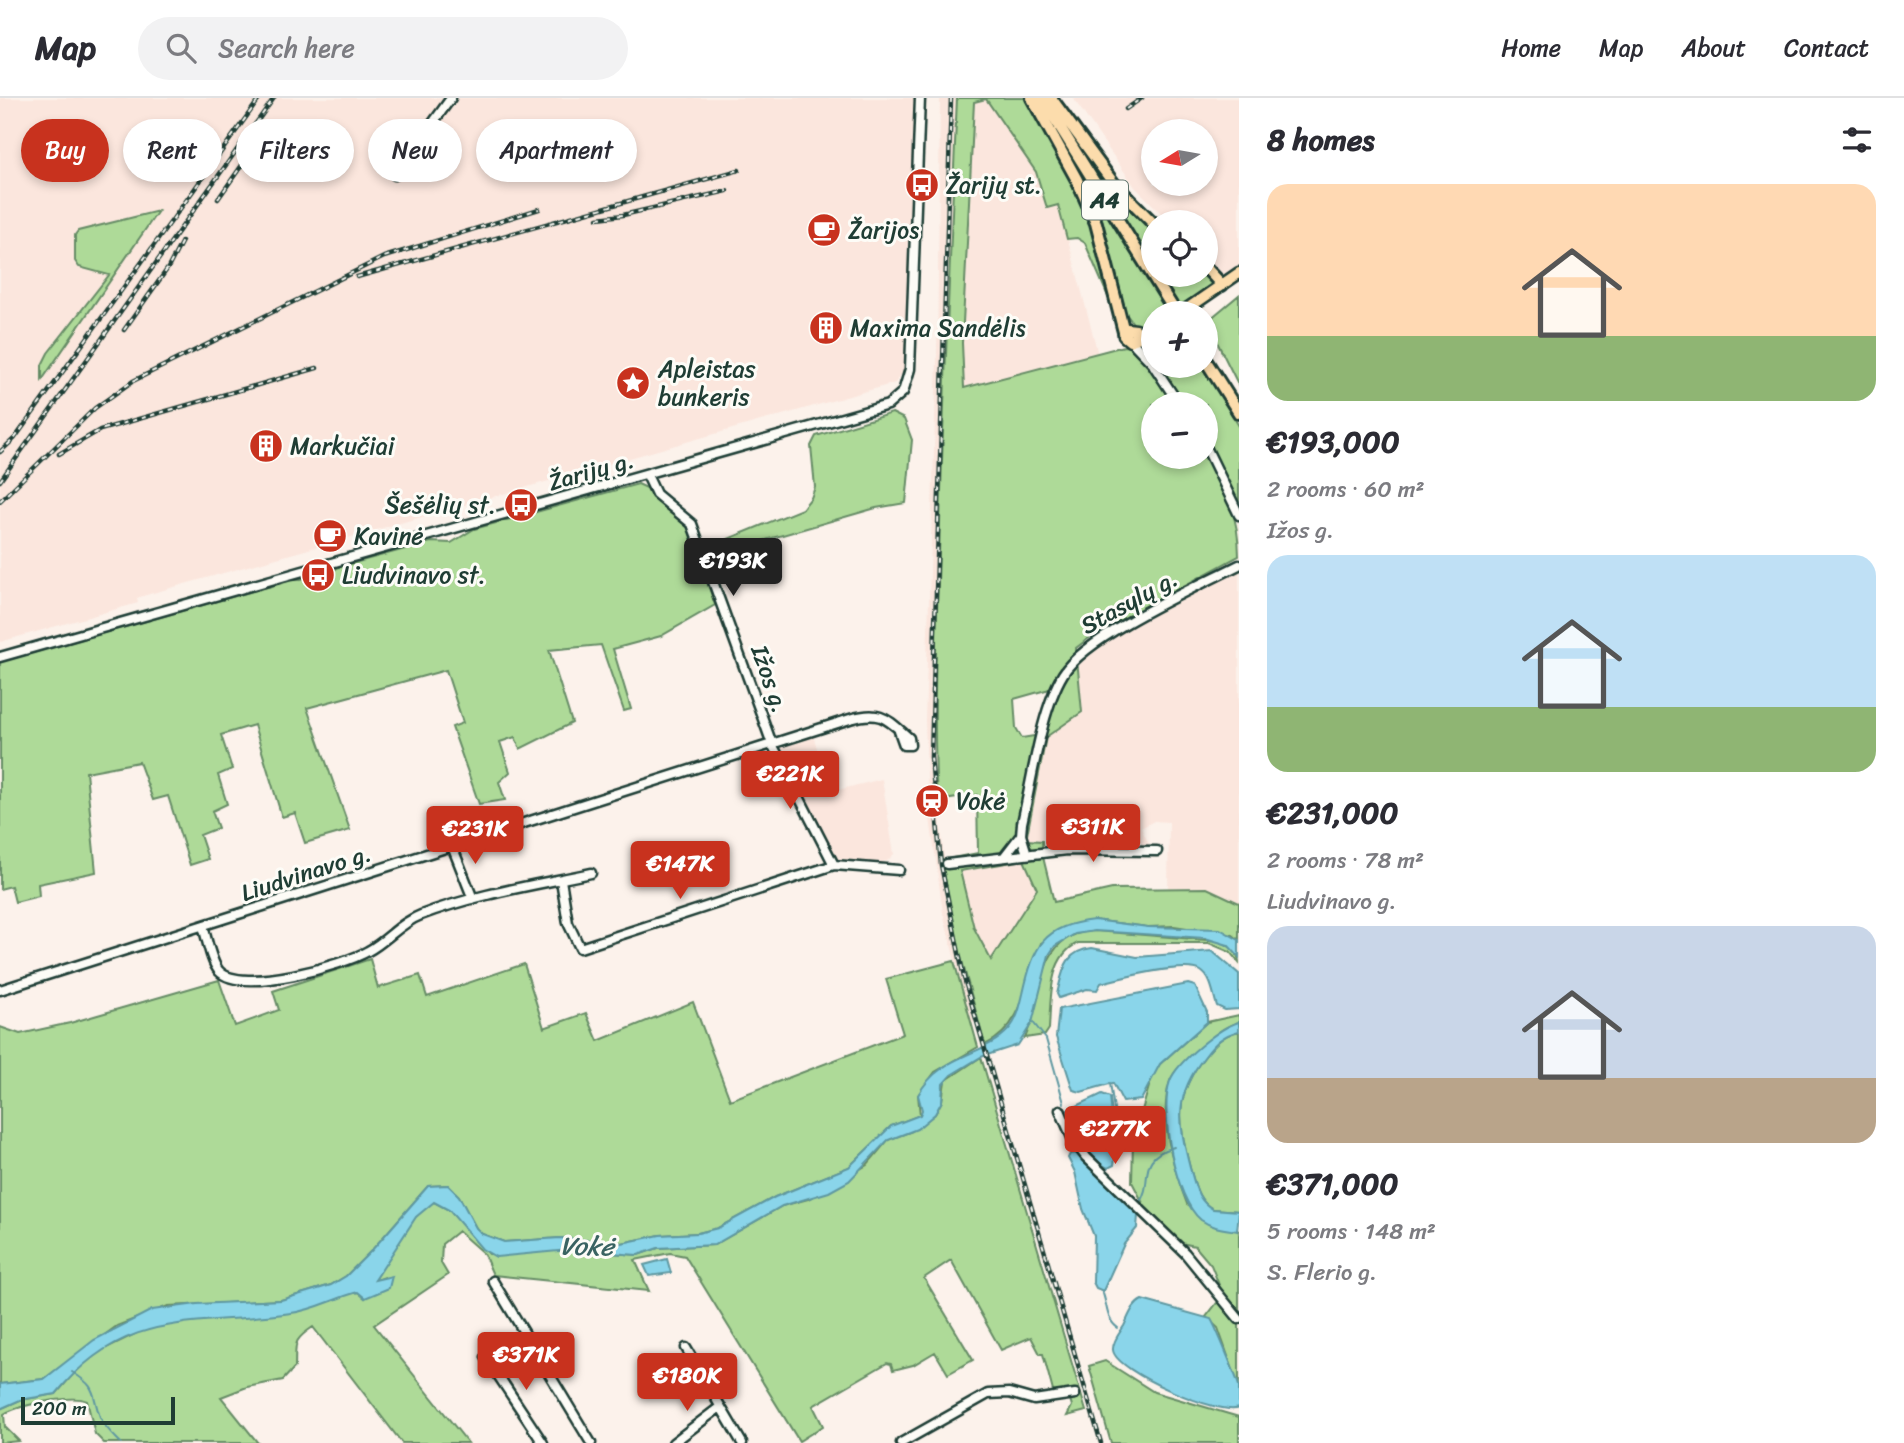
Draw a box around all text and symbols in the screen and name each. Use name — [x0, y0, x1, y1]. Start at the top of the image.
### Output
search box — [138, 17, 628, 80]
text: Map — [35, 19, 96, 77]
text: Search here — [218, 25, 355, 71]
text: Home — [1501, 27, 1561, 69]
text: Map — [1599, 27, 1643, 69]
text: About — [1681, 27, 1746, 69]
text: Contact — [1784, 27, 1869, 69]
icon: search — [162, 29, 200, 67]
text: 8 homes — [1267, 113, 1375, 167]
chip: Buy — [21, 119, 109, 182]
chip: Rent — [123, 119, 222, 182]
chip: Filters — [236, 119, 354, 182]
chip: New — [368, 119, 462, 182]
chip: Apartment — [476, 119, 637, 182]
north arrow — [1141, 119, 1218, 196]
map controls — [1141, 119, 1218, 469]
icon: filters — [1838, 121, 1876, 159]
place label: Žarijų st. — [946, 164, 1042, 206]
bus stop icon: Žarijų st. — [903, 166, 941, 204]
road number: A4 — [1082, 180, 1128, 220]
place label: Žarijos — [848, 209, 919, 251]
button: locate — [1141, 210, 1218, 287]
cafe icon: Žarijos — [805, 211, 843, 249]
icon: home — [1509, 230, 1635, 356]
button: + — [1141, 301, 1218, 378]
place label: Maxima Sandėlis — [850, 307, 1026, 349]
building icon: Maxima Sandėlis — [807, 309, 845, 347]
place label: Apleistas bunkeris — [657, 348, 756, 418]
place icon: Apleistas bunkeris — [614, 364, 652, 402]
button: − — [1141, 392, 1218, 469]
text: €193,000 — [1267, 415, 1400, 469]
place label: Markučiai — [290, 425, 396, 467]
building icon: Markučiai — [247, 427, 285, 465]
street label: Žarijų g. — [543, 439, 639, 503]
text: 2 rooms · 60 m² — [1267, 469, 1425, 510]
place label: Šešėlių st. — [385, 484, 496, 526]
bus stop icon: Šešėlių st. — [502, 486, 540, 524]
text: Ižos g. — [1267, 510, 1334, 551]
place label: Kavinė — [354, 515, 424, 557]
cafe icon: Kavinė — [311, 517, 349, 555]
pin: €193K — [684, 538, 782, 598]
text: €193K — [700, 540, 766, 581]
place label: Liudvinavo st. — [342, 554, 486, 596]
bus stop icon: Liudvinavo st. — [299, 556, 337, 594]
street label: Stasylų g. — [1072, 558, 1186, 646]
icon: home — [1509, 601, 1635, 727]
street label: Ižos g. — [738, 638, 801, 719]
pin: €221K — [741, 752, 839, 811]
text: €221K — [757, 753, 823, 794]
place label: Vokė — [956, 780, 1006, 822]
station icon: Vokė — [913, 782, 951, 820]
text: €231,000 — [1267, 786, 1399, 840]
pin: €311K — [1044, 804, 1142, 864]
pin: €231K — [426, 806, 524, 866]
text: €311K — [1062, 806, 1124, 847]
text: €231K — [442, 808, 508, 849]
street label: Liudvinavo g. — [235, 832, 377, 914]
text: 2 rooms · 78 m² — [1267, 840, 1424, 881]
pin: €147K — [631, 842, 729, 901]
text: €147K — [647, 843, 713, 884]
text: Liudvinavo g. — [1267, 881, 1396, 922]
icon: home — [1509, 972, 1635, 1098]
pin: €277K — [1066, 1107, 1164, 1166]
text: €277K — [1081, 1108, 1149, 1149]
text: €371,000 — [1267, 1157, 1398, 1211]
text: 5 rooms · 148 m² — [1267, 1211, 1436, 1252]
water label: Vokė — [560, 1223, 617, 1270]
text: S. Flerio g. — [1267, 1252, 1377, 1293]
pin: €371K — [477, 1332, 575, 1392]
text: €371K — [494, 1334, 558, 1375]
pin: €180K — [638, 1354, 736, 1413]
text: €180K — [653, 1355, 721, 1396]
text: 200 m — [32, 1392, 87, 1425]
scale bar — [21, 1394, 175, 1426]

